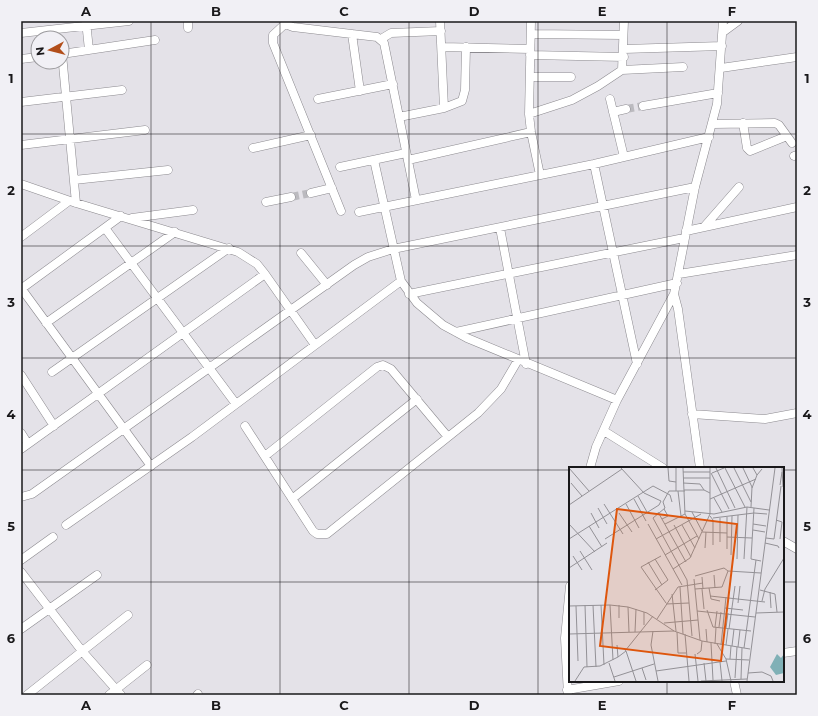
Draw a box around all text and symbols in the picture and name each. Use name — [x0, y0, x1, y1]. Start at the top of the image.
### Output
text: A — [80, 3, 92, 19]
text: B — [211, 3, 221, 19]
text: C — [339, 3, 349, 19]
text: D — [469, 3, 480, 19]
text: E — [598, 3, 607, 19]
text: F — [728, 3, 736, 19]
north arrow — [30, 30, 70, 70]
text: N — [33, 46, 48, 56]
text: 1 — [8, 70, 14, 86]
text: 1 — [804, 70, 810, 86]
text: 2 — [7, 182, 15, 198]
text: 2 — [803, 182, 811, 198]
text: 3 — [6, 294, 15, 310]
text: 3 — [802, 294, 811, 310]
text: 4 — [7, 406, 16, 422]
text: 4 — [803, 406, 812, 422]
inset map — [569, 467, 784, 682]
text: 5 — [7, 518, 15, 534]
text: 5 — [803, 518, 811, 534]
text: 6 — [7, 630, 16, 646]
text: 6 — [803, 630, 812, 646]
text: A — [80, 697, 92, 713]
text: B — [211, 697, 221, 713]
text: C — [339, 697, 349, 713]
text: D — [469, 697, 480, 713]
text: E — [598, 697, 607, 713]
text: F — [728, 697, 736, 713]

